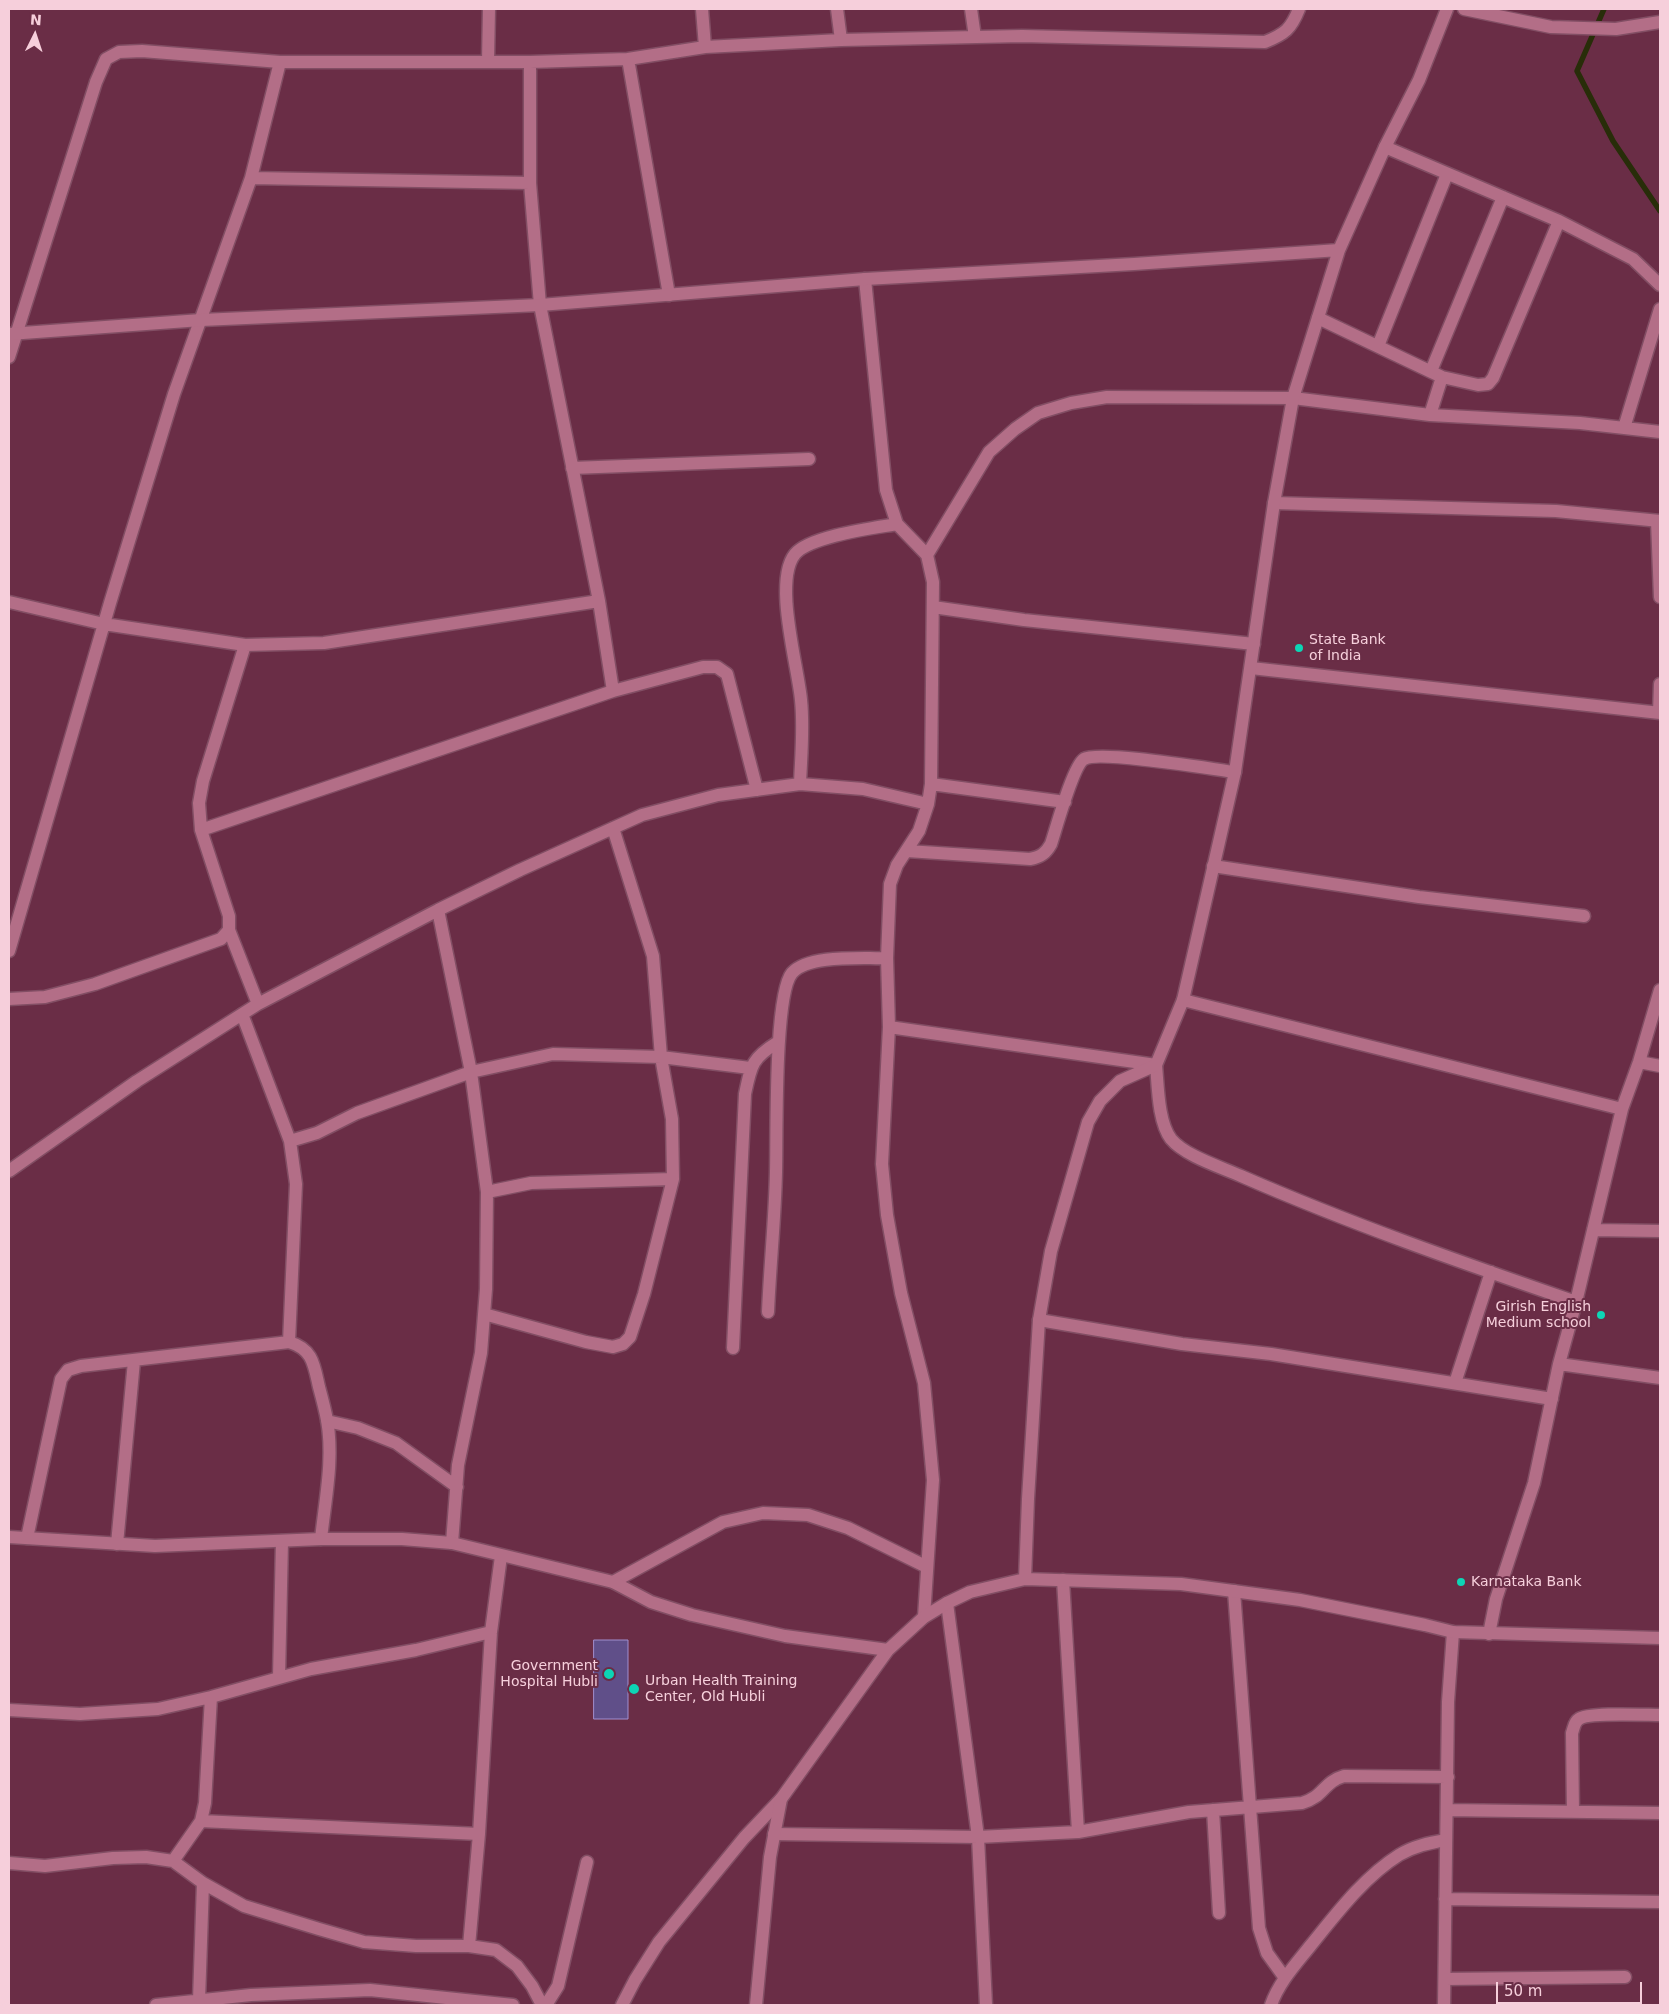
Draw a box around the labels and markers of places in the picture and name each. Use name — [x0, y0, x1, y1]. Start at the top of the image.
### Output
place label: State Bank of India — [1309, 632, 1386, 664]
marker: State Bank of India — [1293, 642, 1305, 654]
place label: Girish English Medium school — [1486, 1299, 1591, 1331]
marker: Girish English Medium school — [1595, 1309, 1607, 1321]
place label: Karnataka Bank — [1471, 1574, 1582, 1590]
marker: Karnataka Bank — [1455, 1576, 1467, 1588]
place label: Government Hospital Hubli — [500, 1658, 598, 1690]
marker: Government Hospital Hubli — [602, 1667, 616, 1681]
place label: Urban Health Training Center, Old Hubli — [645, 1673, 797, 1705]
marker: Urban Health Training Center, Old Hubli — [627, 1682, 641, 1696]

